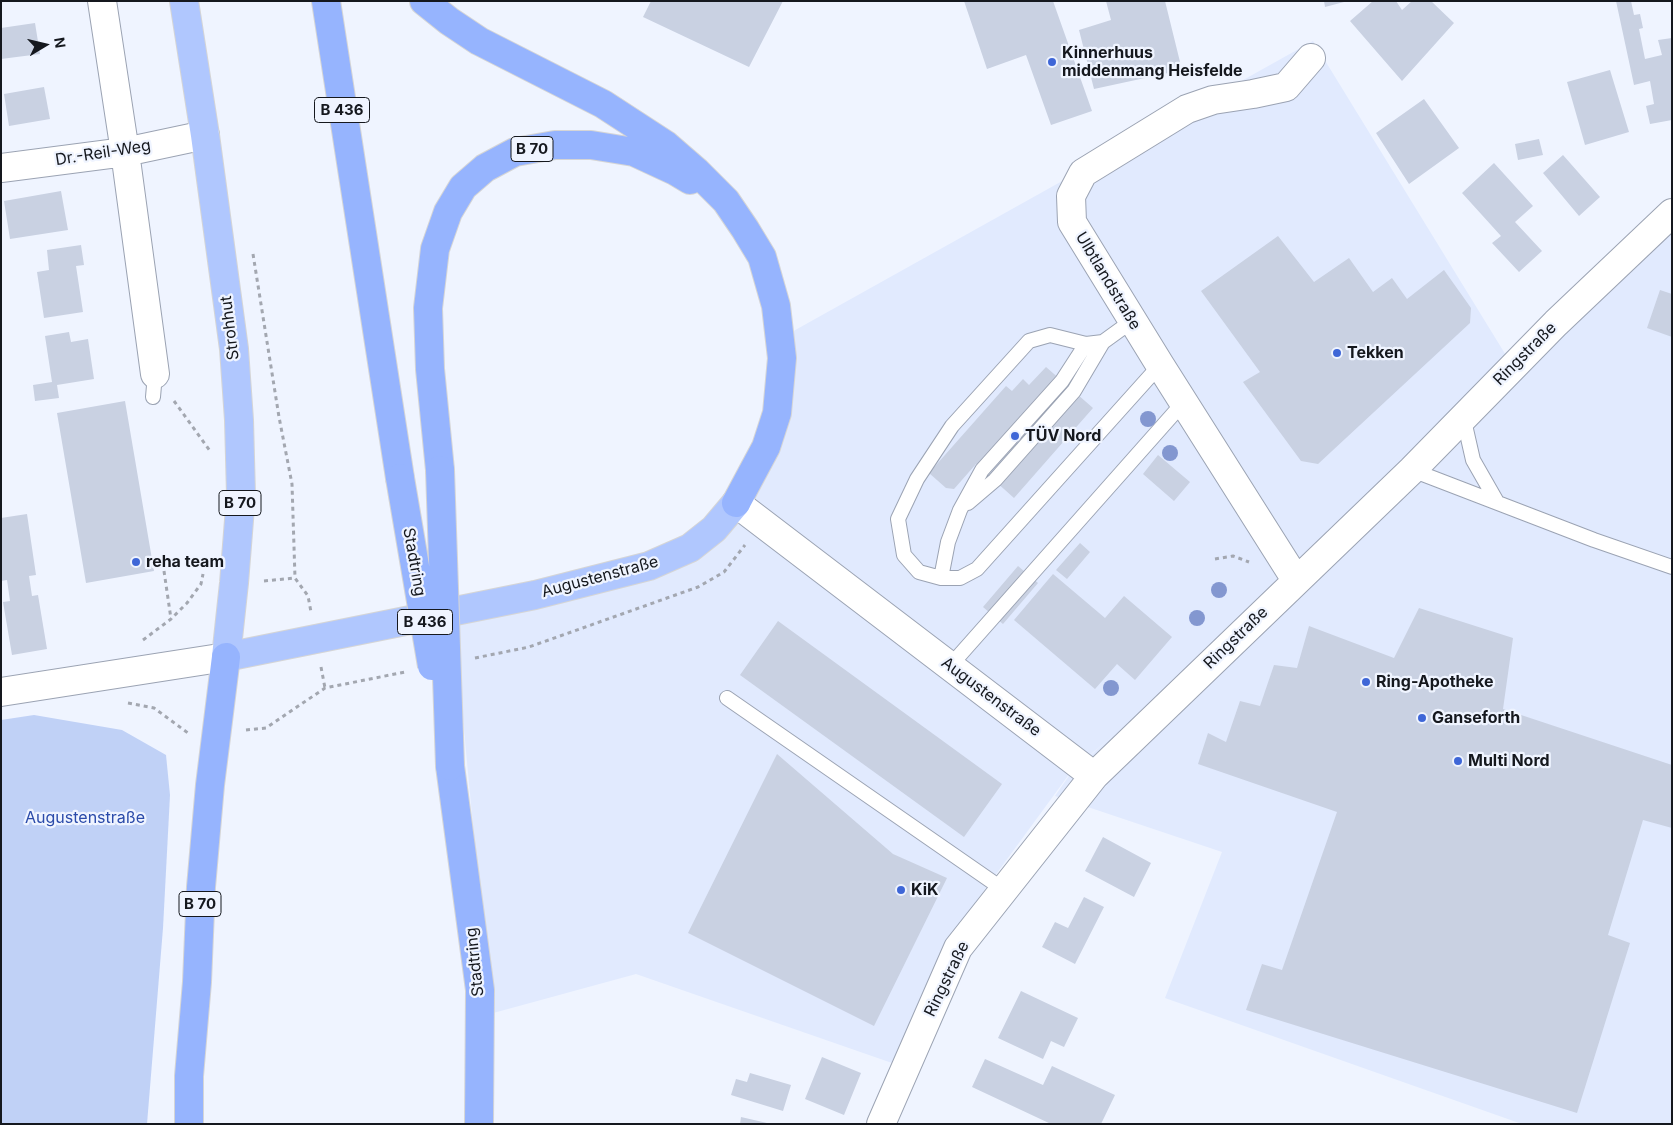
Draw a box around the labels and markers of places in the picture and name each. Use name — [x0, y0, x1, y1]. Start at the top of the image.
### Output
place label: Kinnerhuus middenmang Heisfelde — [1062, 43, 1243, 81]
marker: Kinnerhuus middenmang Heisfelde — [1046, 56, 1058, 68]
place label: Tekken — [1347, 343, 1404, 363]
marker: Tekken — [1331, 347, 1343, 359]
place label: TÜV Nord — [1025, 426, 1101, 446]
marker: TÜV Nord — [1009, 430, 1021, 442]
place label: reha team — [146, 552, 224, 572]
marker: reha team — [130, 556, 142, 568]
place label: Ring-Apotheke — [1376, 672, 1494, 692]
marker: Ring-Apotheke — [1360, 676, 1372, 688]
place label: Ganseforth — [1432, 708, 1520, 728]
marker: Ganseforth — [1416, 712, 1428, 724]
place label: Multi Nord — [1468, 751, 1550, 771]
marker: Multi Nord — [1452, 755, 1464, 767]
place label: KiK — [911, 880, 938, 900]
marker: KiK — [895, 884, 907, 896]

